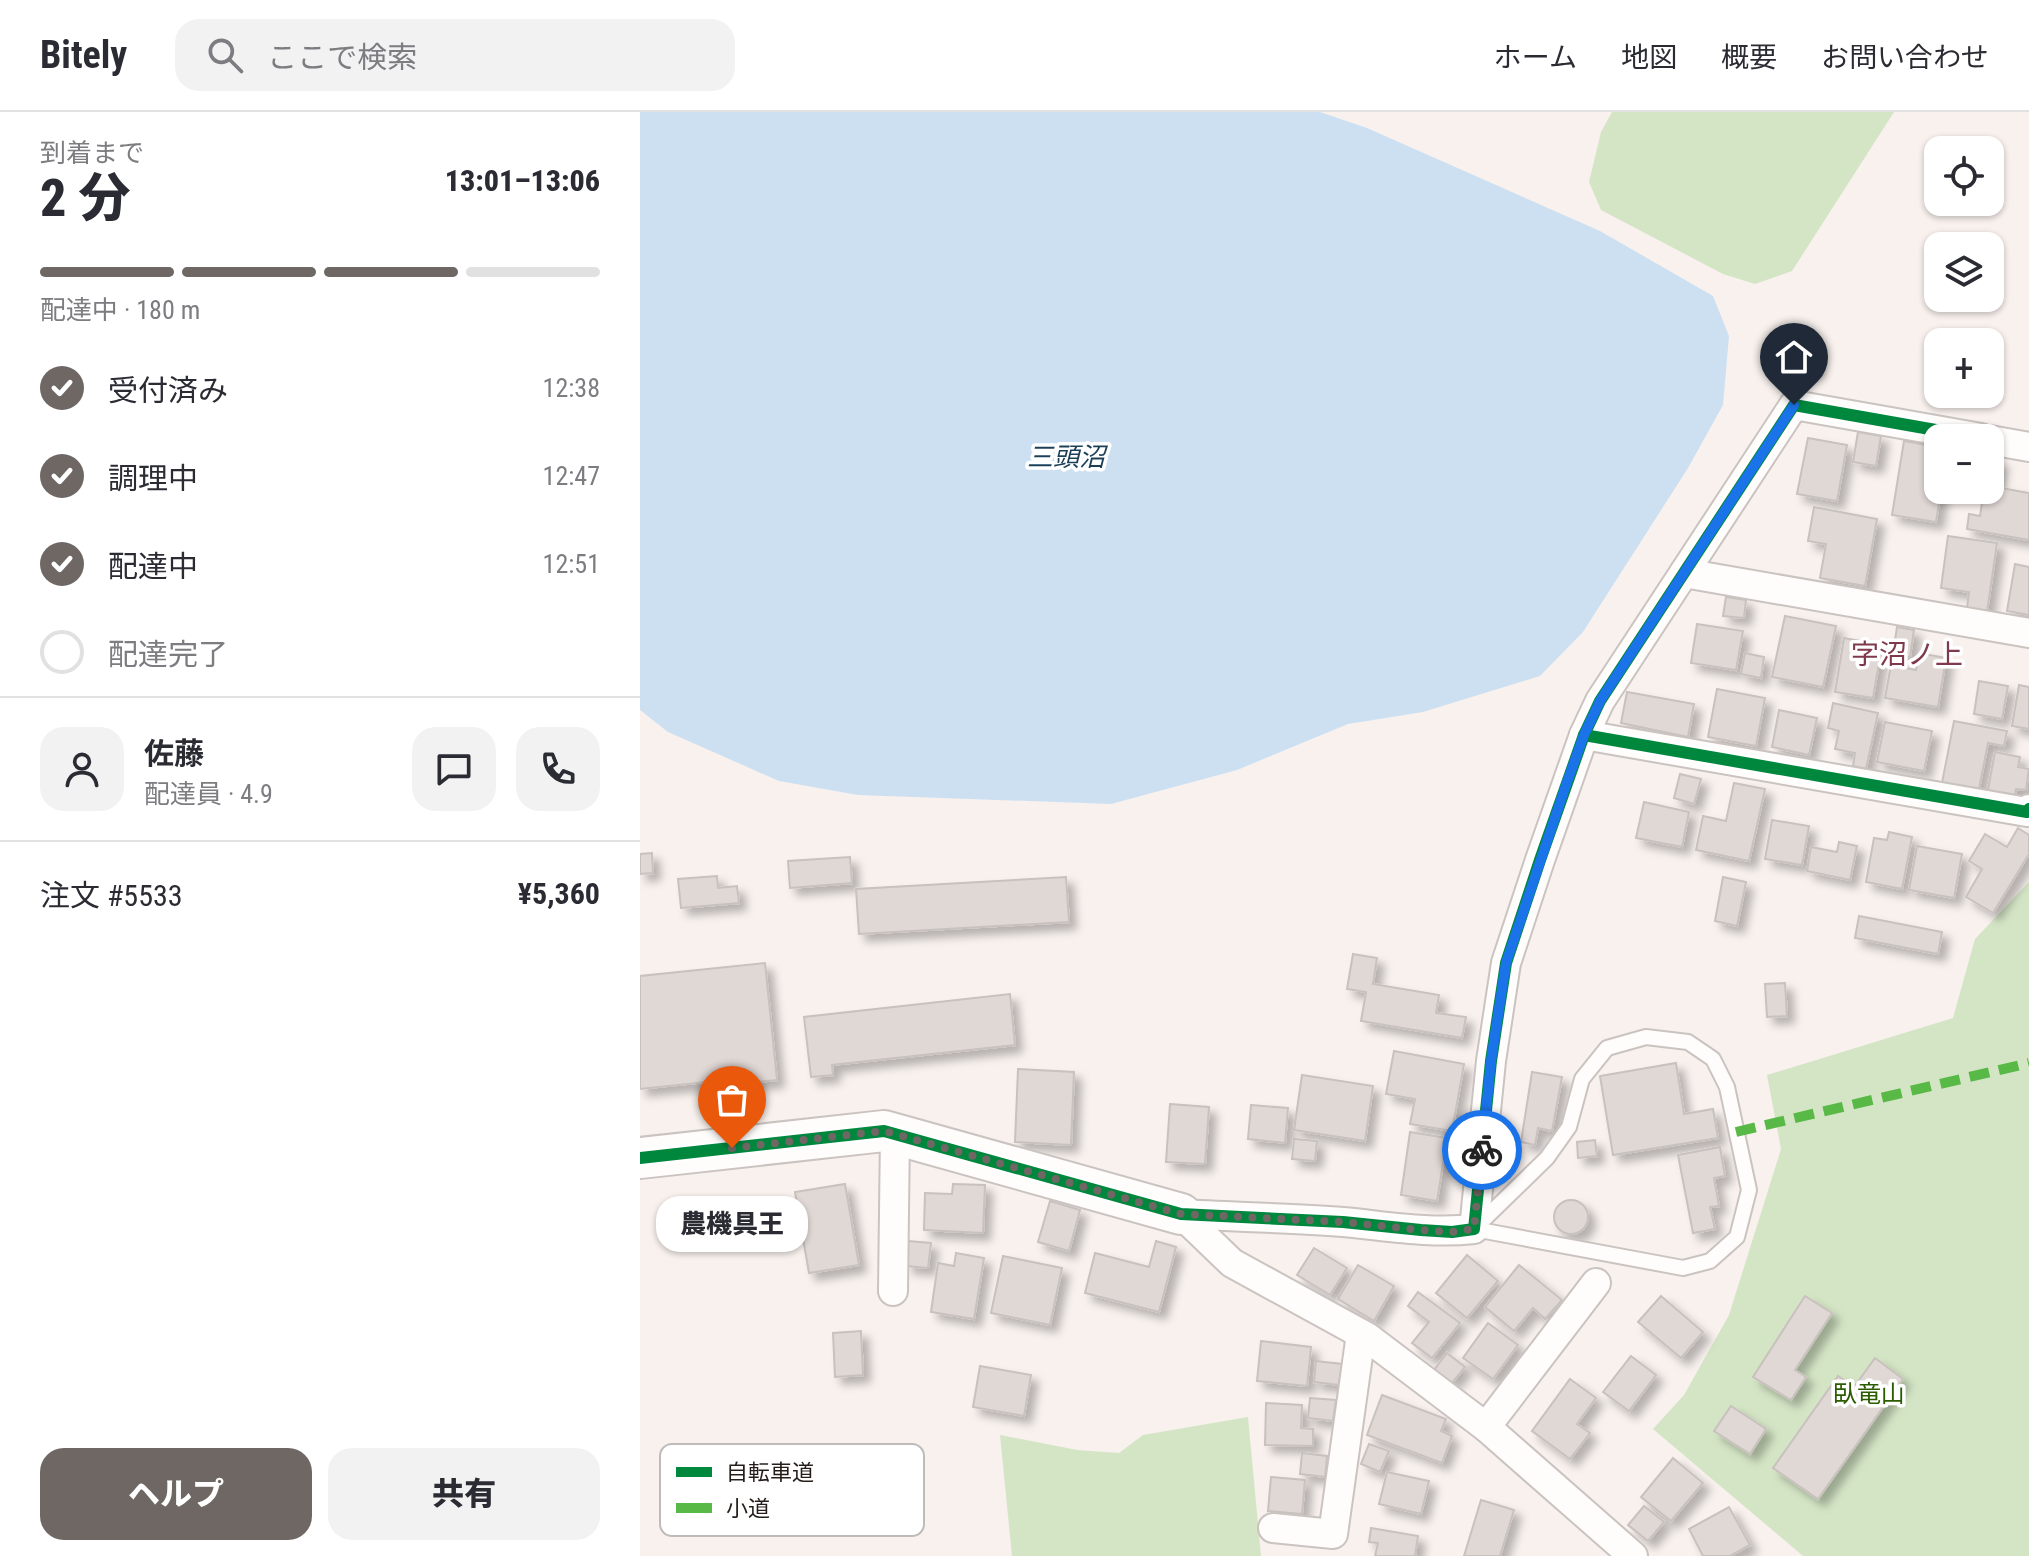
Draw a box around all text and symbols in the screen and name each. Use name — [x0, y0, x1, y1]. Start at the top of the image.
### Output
search box — [175, 19, 735, 91]
text: Bitely — [40, 33, 127, 77]
icon: search — [203, 33, 247, 77]
text: ここで検索 — [267, 40, 417, 75]
text: ホーム — [1494, 41, 1577, 74]
text: 地図 — [1621, 41, 1677, 74]
text: 概要 — [1721, 41, 1777, 74]
text: お問い合わせ — [1821, 41, 1989, 74]
map controls — [1924, 136, 2004, 504]
button: locate — [1924, 136, 2004, 216]
text: 到着まで — [40, 138, 144, 168]
text: 13:01–13:06 — [445, 163, 600, 198]
text: 2 分 — [40, 168, 130, 229]
button: layers — [1924, 232, 2004, 312]
text: 配達中 · 180 m — [40, 295, 200, 325]
pin — [1760, 323, 1828, 405]
button: + — [1924, 328, 2004, 408]
icon: home — [1772, 335, 1816, 379]
icon: check — [40, 366, 84, 410]
text: 受付済み — [108, 373, 228, 408]
text: 12:38 — [543, 373, 600, 403]
button: − — [1924, 424, 2004, 504]
water label: 三頭沼 — [1027, 442, 1109, 472]
icon: check — [40, 454, 84, 498]
text: 調理中 — [108, 461, 198, 496]
text: 12:47 — [543, 461, 600, 491]
icon: check — [40, 542, 84, 586]
text: 配達中 — [108, 549, 198, 584]
text: 12:51 — [543, 549, 600, 579]
text: 配達完了 — [108, 637, 228, 672]
district label: 字沼ノ上 — [1851, 638, 1963, 671]
button: person — [40, 727, 124, 811]
button: chat — [412, 727, 496, 811]
button: phone — [516, 727, 600, 811]
text: 佐藤 — [144, 736, 204, 771]
text: 配達員 · 4.9 — [144, 779, 273, 809]
text: ¥5,360 — [518, 876, 600, 911]
text: 注文 #5533 — [40, 878, 183, 913]
pin — [698, 1066, 766, 1148]
icon: bag — [710, 1078, 754, 1122]
courier — [1442, 1110, 1522, 1190]
icon: bike — [1460, 1128, 1504, 1172]
callout: 農機具王 — [656, 1196, 808, 1252]
text: 農機具王 — [680, 1209, 784, 1239]
park label: 臥竜山 — [1833, 1380, 1905, 1408]
legend — [660, 1444, 924, 1536]
button: ヘルプ — [40, 1448, 312, 1540]
button: 共有 — [328, 1448, 600, 1540]
text: 自転車道 — [726, 1460, 814, 1485]
text: 小道 — [726, 1496, 770, 1521]

